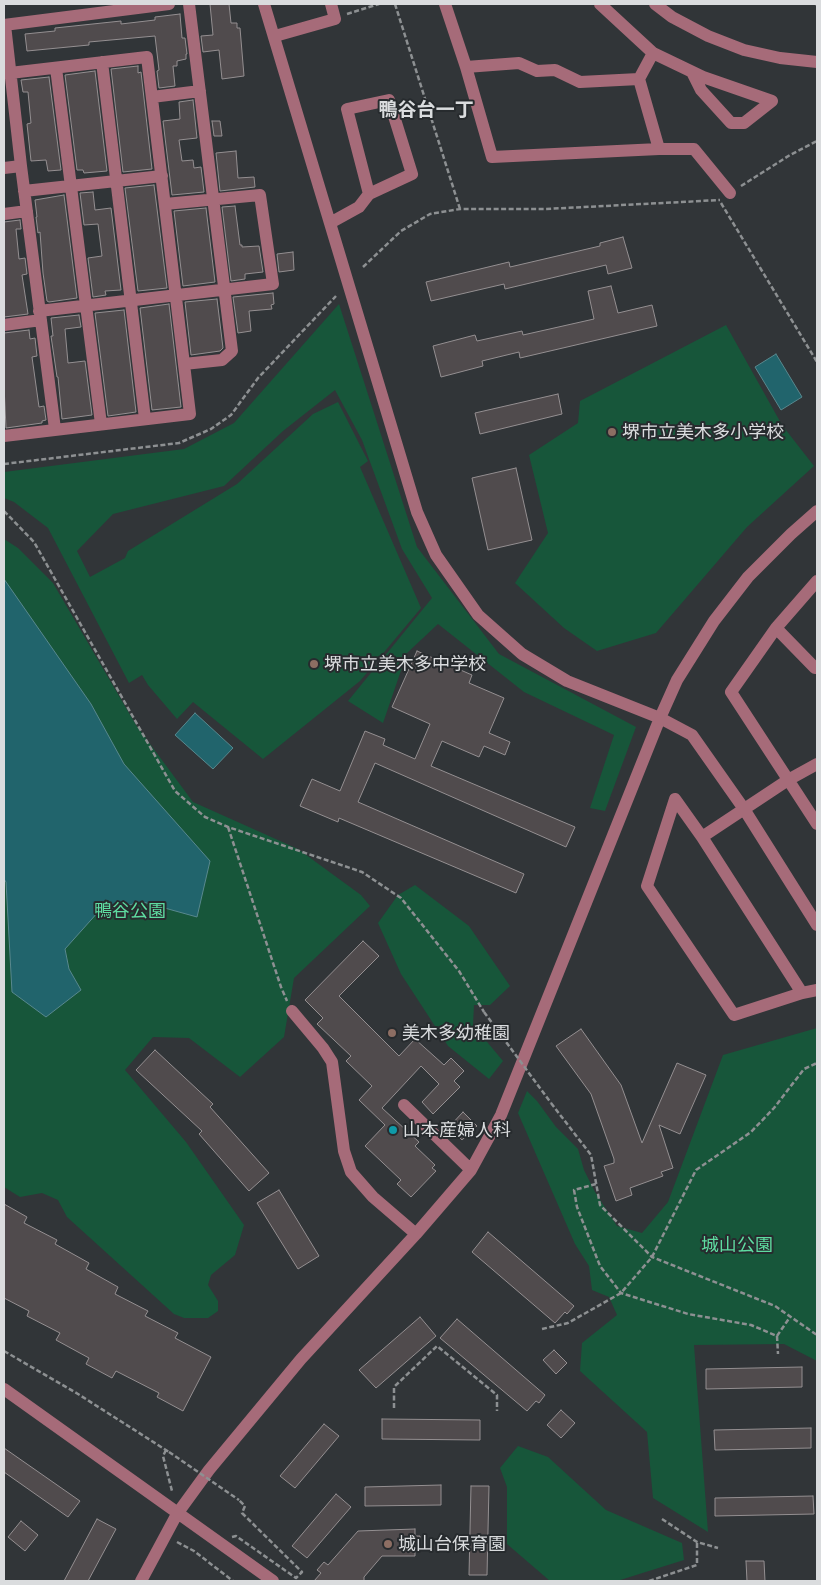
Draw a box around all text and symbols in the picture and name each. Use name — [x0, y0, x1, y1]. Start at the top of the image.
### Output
district label: 鴨谷台一丁 — [379, 99, 473, 121]
place label: 堺市立美木多小学校 — [622, 421, 784, 443]
marker: 堺市立美木多小学校 — [606, 426, 618, 438]
place label: 堺市立美木多中学校 — [324, 653, 486, 675]
marker: 堺市立美木多中学校 — [308, 658, 320, 670]
park label: 鴨谷公園 — [94, 900, 166, 922]
place label: 美木多幼稚園 — [402, 1022, 510, 1044]
marker: 美木多幼稚園 — [386, 1027, 398, 1039]
place label: 山本産婦人科 — [403, 1119, 511, 1141]
marker: 山本産婦人科 — [387, 1124, 399, 1136]
park label: 城山公園 — [701, 1234, 773, 1256]
place label: 城山台保育園 — [398, 1533, 506, 1555]
marker: 城山台保育園 — [382, 1538, 394, 1550]

